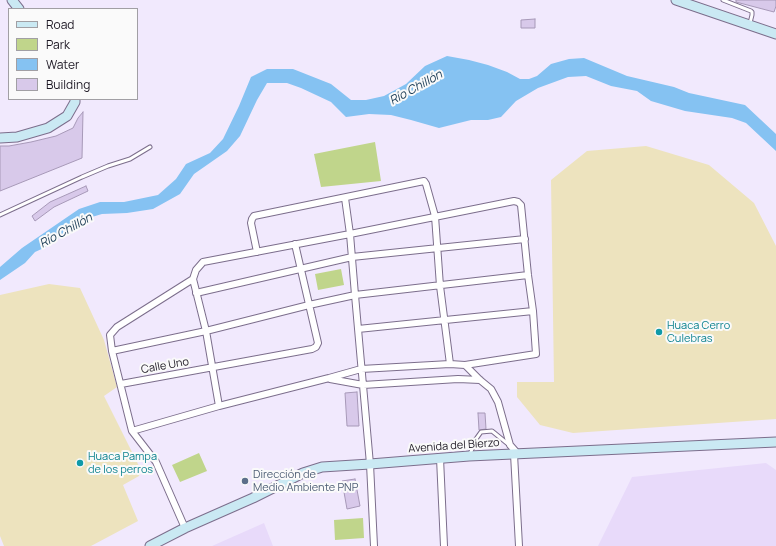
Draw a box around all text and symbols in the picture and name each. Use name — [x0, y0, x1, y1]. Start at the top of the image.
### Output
legend — [8, 8, 138, 100]
text: Road — [46, 16, 74, 33]
text: Park — [46, 36, 70, 53]
text: Water — [46, 56, 79, 73]
water label: Río Chillón — [387, 68, 445, 108]
text: Building — [46, 76, 90, 93]
water label: Río Chillón — [37, 211, 95, 251]
place label: Huaca Cerro Culebras — [667, 319, 730, 345]
marker: Huaca Cerro Culebras — [654, 327, 664, 337]
street label: Calle Uno — [140, 355, 190, 377]
street label: Avenida del Bierzo — [408, 436, 500, 456]
place label: Huaca Pampa de los perros — [88, 450, 157, 476]
marker: Huaca Pampa de los perros — [75, 458, 85, 468]
place label: Dirección de Medio Ambiente PNP — [253, 468, 358, 494]
marker: Dirección de Medio Ambiente PNP — [240, 476, 250, 486]

